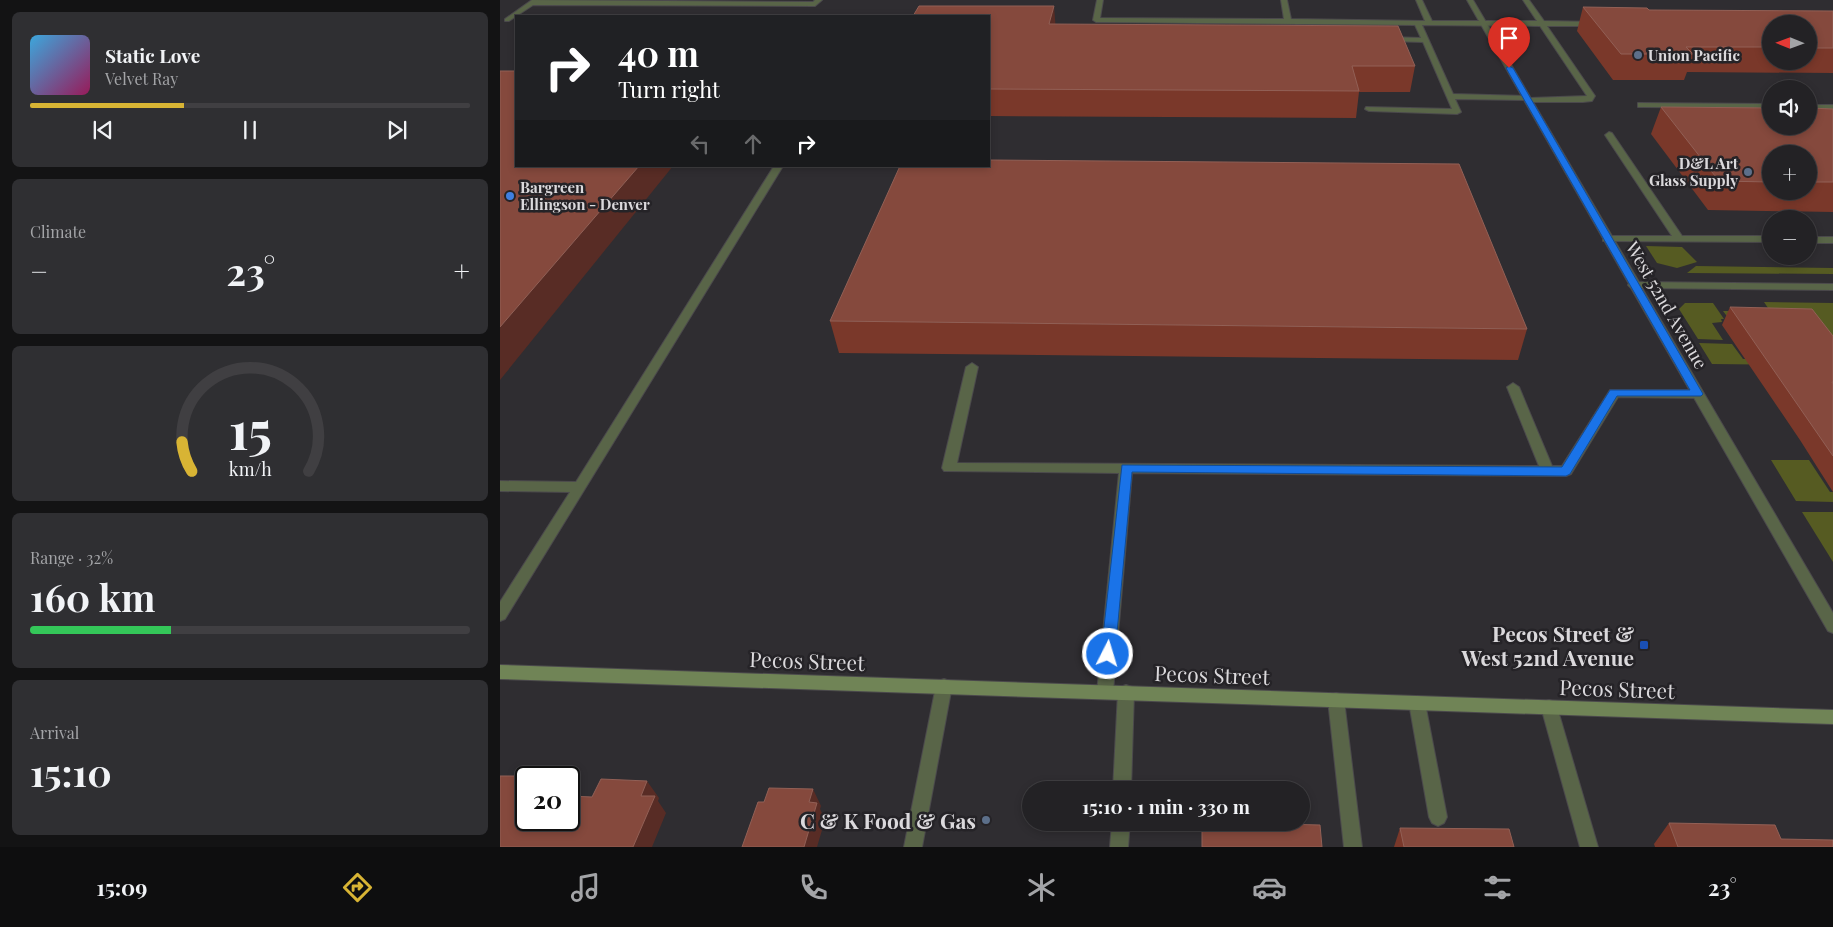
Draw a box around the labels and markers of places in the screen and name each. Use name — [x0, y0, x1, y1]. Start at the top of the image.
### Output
pin — [1488, 17, 1530, 68]
place label: Union Pacific — [1648, 45, 1740, 65]
marker: Union Pacific — [1632, 49, 1644, 61]
place label: D&L Art Glass Supply — [1649, 153, 1739, 190]
marker: D&L Art Glass Supply — [1742, 166, 1754, 178]
place label: Bargreen Ellingson - Denver — [520, 177, 650, 214]
marker: Bargreen Ellingson - Denver — [504, 190, 516, 202]
place label: Pecos Street & West 52nd Avenue — [1461, 619, 1634, 671]
marker: Pecos Street & West 52nd Avenue — [1638, 639, 1650, 651]
place label: C & K Food & Gas — [800, 806, 976, 834]
marker: C & K Food & Gas — [980, 814, 992, 826]

